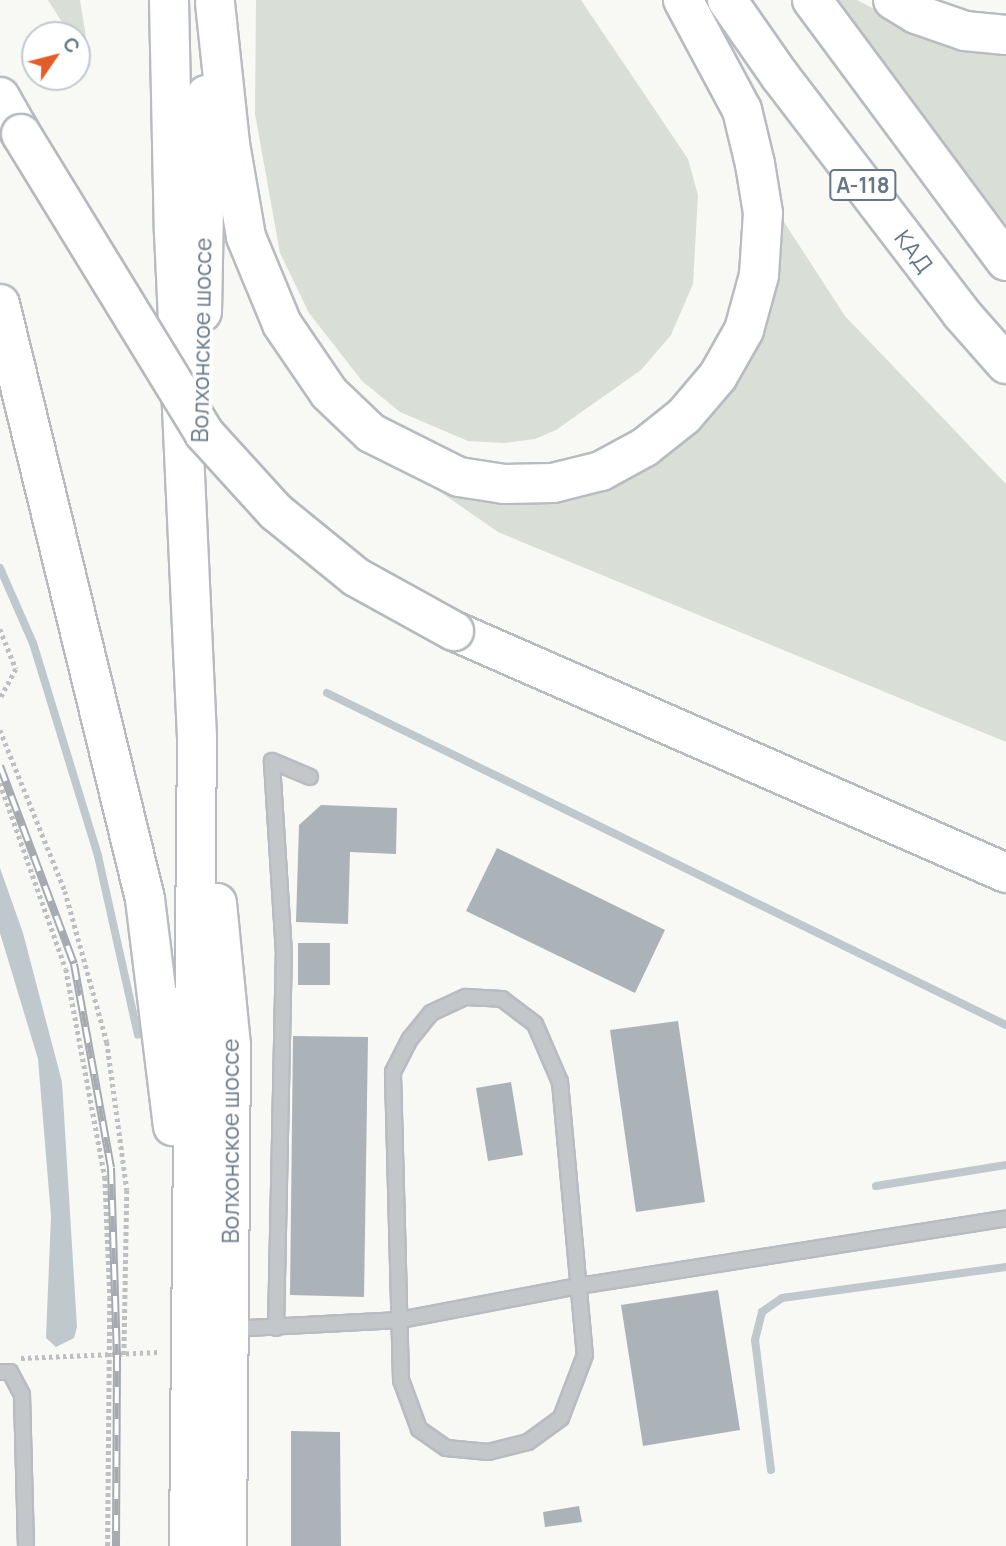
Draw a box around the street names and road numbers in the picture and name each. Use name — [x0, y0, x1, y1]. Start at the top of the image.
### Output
road number: А-118 — [828, 168, 898, 202]
street label: КАД — [889, 224, 939, 278]
street label: Волхонское шоссе — [185, 237, 217, 443]
street label: Волхонское шоссе — [216, 1039, 244, 1243]

